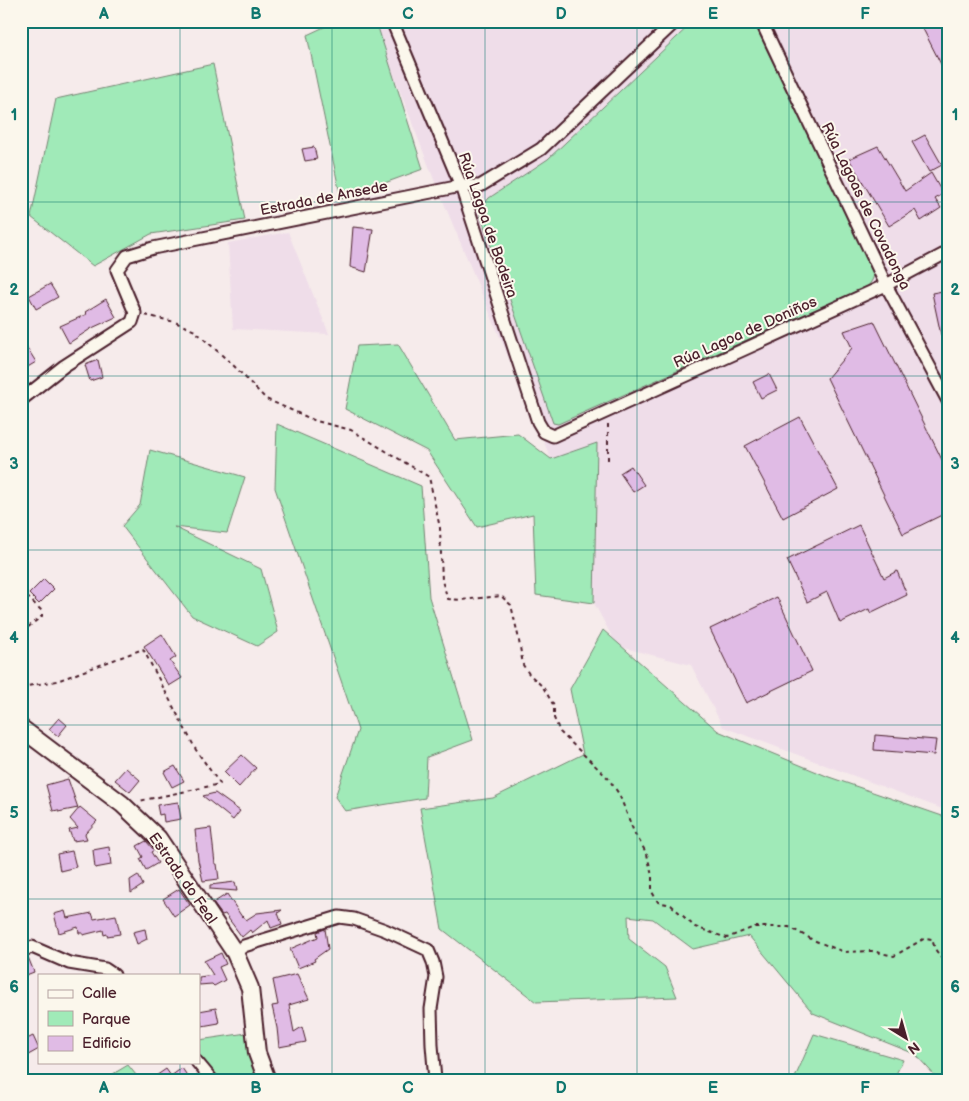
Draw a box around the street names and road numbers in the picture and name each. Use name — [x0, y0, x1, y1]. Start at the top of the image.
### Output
street label: Rúa Lagoas de Covadonga — [817, 119, 914, 293]
street label: Rúa Lagoa de Bodeira — [454, 150, 521, 300]
street label: Estrada de Ansede — [259, 177, 390, 220]
street label: Rúa Lagoa de Doniños — [671, 292, 820, 373]
street label: Estrada do Feal — [144, 829, 221, 928]

